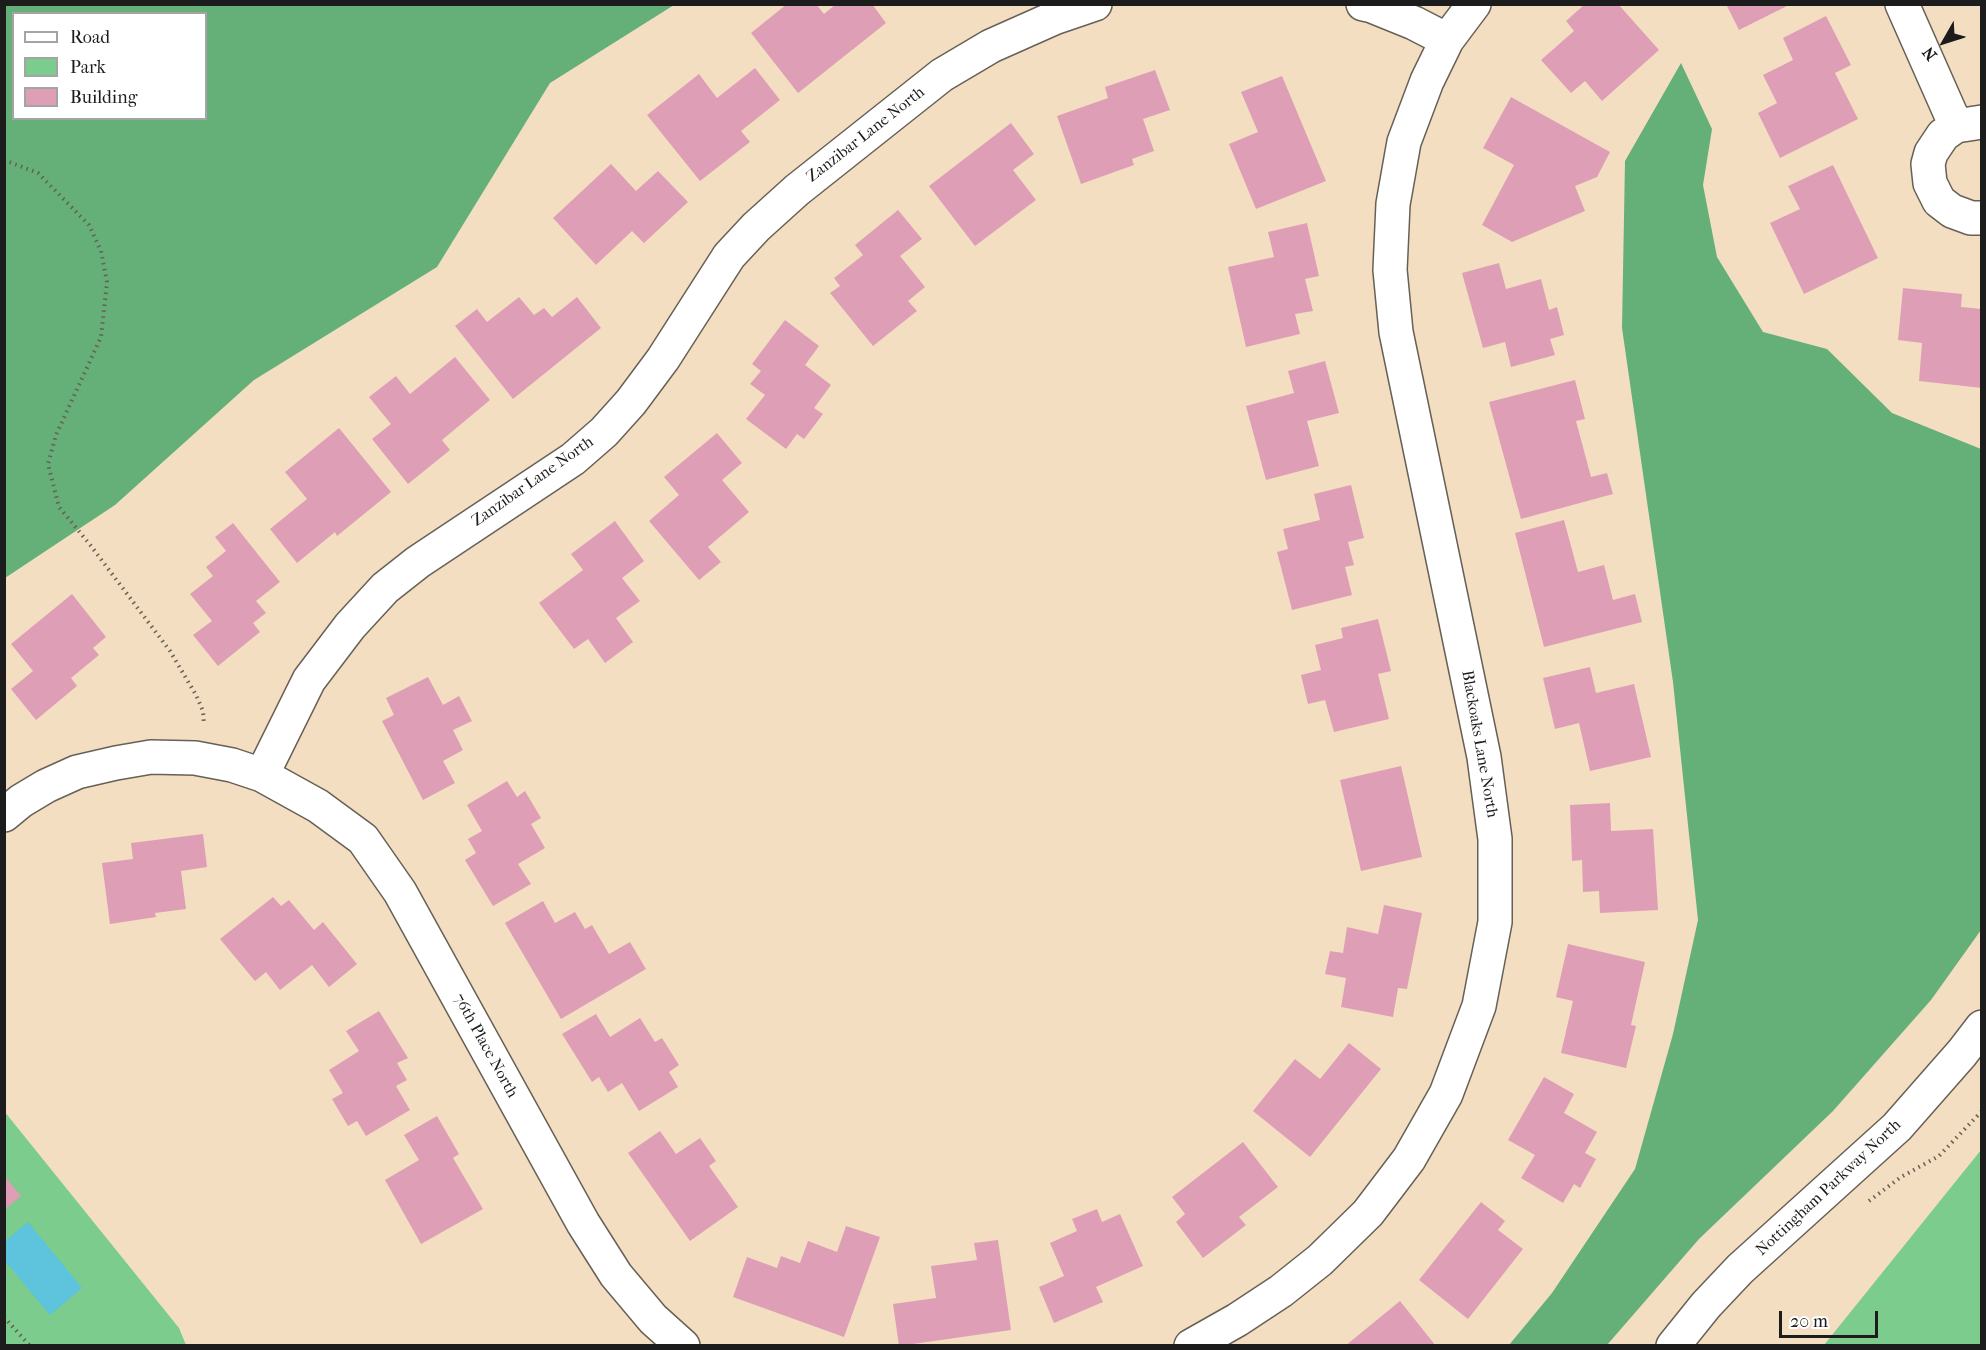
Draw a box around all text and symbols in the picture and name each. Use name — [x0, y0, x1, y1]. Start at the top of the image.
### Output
legend — [12, 12, 207, 120]
north arrow — [1914, 12, 1974, 72]
text: Road — [70, 27, 110, 48]
text: N — [1918, 43, 1941, 64]
text: Park — [70, 57, 106, 78]
street label: Zanzibar Lane North — [803, 83, 929, 187]
text: Building — [70, 87, 137, 108]
street label: Zanzibar Lane North — [468, 433, 598, 531]
street label: Blackoaks Lane North — [1457, 669, 1501, 819]
street label: 76th Place North — [449, 991, 521, 1101]
street label: Nottingham Parkway North — [1753, 1116, 1905, 1260]
scale bar — [1782, 1299, 1881, 1337]
text: 20 m — [1790, 1311, 1828, 1332]

